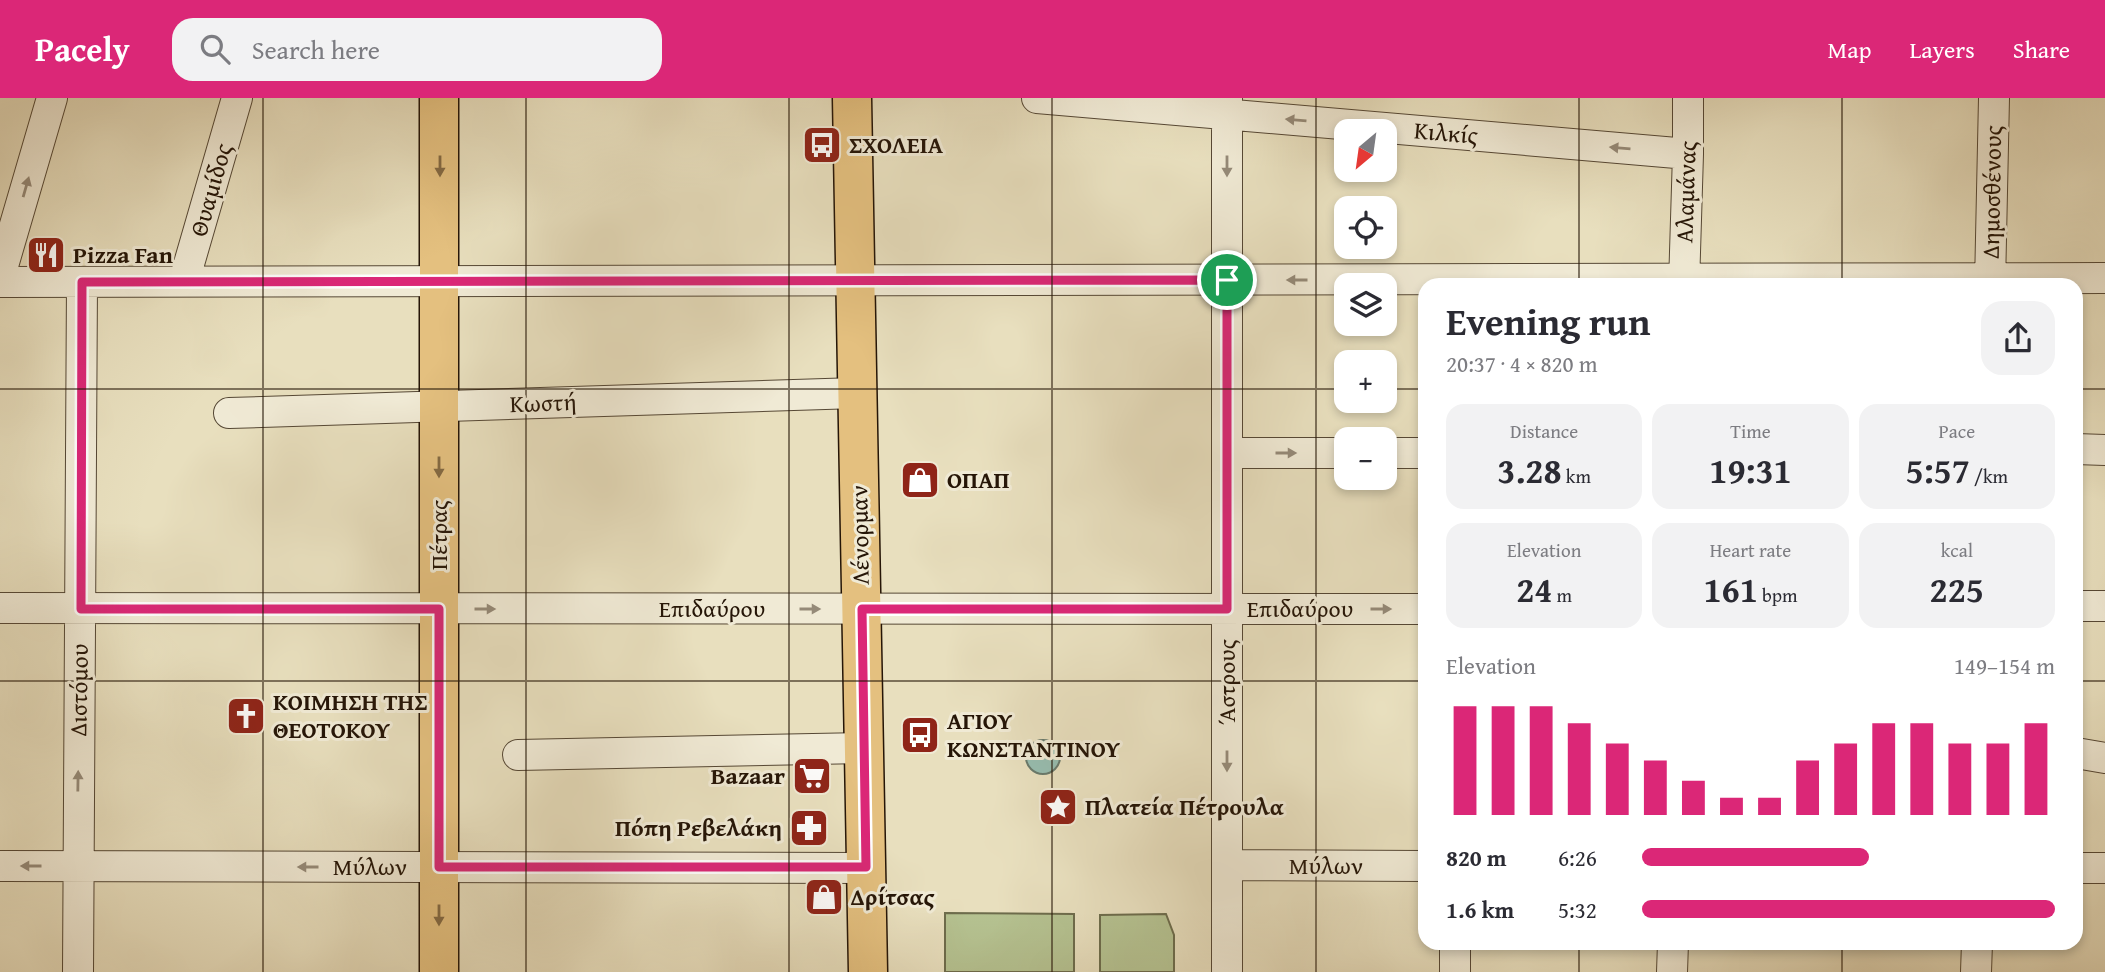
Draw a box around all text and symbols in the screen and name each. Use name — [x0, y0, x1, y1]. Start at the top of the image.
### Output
search box — [172, 18, 662, 81]
text: Pacely — [35, 25, 130, 73]
icon: search — [196, 30, 234, 68]
text: Search here — [252, 30, 380, 69]
text: Map — [1828, 32, 1871, 67]
text: Layers — [1909, 32, 1975, 67]
text: Share — [2013, 32, 2070, 67]
street label: Κιλκίς — [1413, 112, 1479, 153]
one-way arrow — [1285, 115, 1307, 126]
north arrow — [1334, 119, 1396, 182]
map controls — [1334, 119, 1397, 490]
bus stop icon: ΣΧΟΛΕΙΑ — [801, 124, 843, 166]
street label: Δημοσθένους — [1973, 125, 2010, 259]
place label: ΣΧΟΛΕΙΑ — [849, 127, 944, 162]
street label: Θυαμίδος — [181, 139, 240, 241]
street label: Αλαμάνας — [1666, 140, 1705, 244]
one-way arrow — [1609, 142, 1631, 153]
one-way arrow — [434, 155, 446, 177]
one-way arrow — [1221, 155, 1233, 177]
one-way arrow — [22, 176, 32, 197]
button: locate — [1334, 196, 1397, 259]
restaurant icon: Pizza Fan — [25, 234, 67, 276]
place label: Pizza Fan — [73, 237, 173, 272]
pin — [1197, 250, 1257, 310]
icon: arrive — [1208, 261, 1246, 299]
button: layers — [1334, 273, 1397, 336]
one-way arrow — [1286, 274, 1308, 286]
text: Evening run — [1446, 293, 1650, 349]
button: share — [1981, 301, 2055, 375]
text: 20:37 · 4 × 820 m — [1446, 347, 1598, 380]
button: + — [1334, 350, 1397, 413]
street label: Κωστή — [509, 384, 577, 421]
text: Distance — [1510, 417, 1578, 445]
text: Time — [1730, 417, 1771, 445]
text: Pace — [1939, 417, 1975, 445]
button: − — [1334, 427, 1397, 490]
text: 3.28 — [1497, 445, 1562, 496]
text: 19:31 — [1709, 445, 1792, 496]
text: 5:57 — [1906, 445, 1970, 496]
one-way arrow — [1276, 447, 1298, 459]
one-way arrow — [433, 456, 445, 478]
shop icon: ΟΠΑΠ — [899, 459, 941, 501]
place label: ΟΠΑΠ — [947, 462, 1010, 497]
text: km — [1562, 462, 1591, 490]
text: /km — [1970, 462, 2008, 490]
street label: Λένορμαν — [841, 485, 878, 585]
street label: Πέτρας — [421, 500, 456, 570]
text: Elevation — [1507, 536, 1581, 564]
text: Heart rate — [1710, 536, 1791, 564]
text: kcal — [1941, 536, 1973, 564]
text: 24 — [1516, 564, 1552, 615]
text: 161 — [1703, 564, 1758, 615]
text: 225 — [1930, 564, 1984, 615]
text: m — [1552, 581, 1572, 609]
text: bpm — [1758, 581, 1798, 609]
street label: Επιδαύρου — [659, 591, 765, 626]
street label: Επιδαύρου — [1247, 591, 1353, 626]
one-way arrow — [474, 603, 496, 615]
one-way arrow — [799, 603, 821, 615]
one-way arrow — [1370, 603, 1392, 615]
street label: Άστρους — [1209, 639, 1244, 725]
street label: Διστόμου — [60, 643, 97, 737]
text: Elevation — [1446, 649, 1536, 682]
text: 149–154 m — [1954, 649, 2055, 682]
place label: ΚΟΙΜΗΣΗ ΤΗΣ ΘΕΟΤΟΚΟΥ — [273, 684, 428, 747]
church icon: ΚΟΙΜΗΣΗ ΤΗΣ ΘΕΟΤΟΚΟΥ — [225, 695, 267, 737]
place label: ΑΓΙΟΥ ΚΩΝΣΤΑΝΤΙΝΟΥ — [947, 703, 1120, 766]
bus stop icon: ΑΓΙΟΥ ΚΩΝΣΤΑΝΤΙΝΟΥ — [899, 714, 941, 756]
one-way arrow — [1221, 750, 1233, 772]
supermarket icon: Bazaar — [791, 755, 833, 797]
place label: Bazaar — [711, 758, 785, 793]
one-way arrow — [72, 770, 84, 792]
place icon: Πλατεία Πέτρουλα — [1037, 786, 1079, 828]
place label: Πλατεία Πέτρουλα — [1085, 789, 1284, 824]
pharmacy icon: Πόπη Ρεβελάκη — [788, 807, 830, 849]
place label: Πόπη Ρεβελάκη — [615, 810, 782, 845]
text: 820 m — [1446, 841, 1507, 874]
text: 6:26 — [1558, 841, 1597, 874]
street label: Μύλων — [1289, 848, 1363, 883]
street label: Μύλων — [333, 849, 407, 884]
one-way arrow — [20, 860, 42, 872]
one-way arrow — [297, 861, 319, 873]
shop icon: Δρίτσας — [803, 876, 845, 918]
place label: Δρίτσας — [850, 879, 935, 914]
text: 1.6 km — [1446, 893, 1514, 926]
text: 5:32 — [1558, 893, 1597, 926]
one-way arrow — [433, 904, 445, 926]

